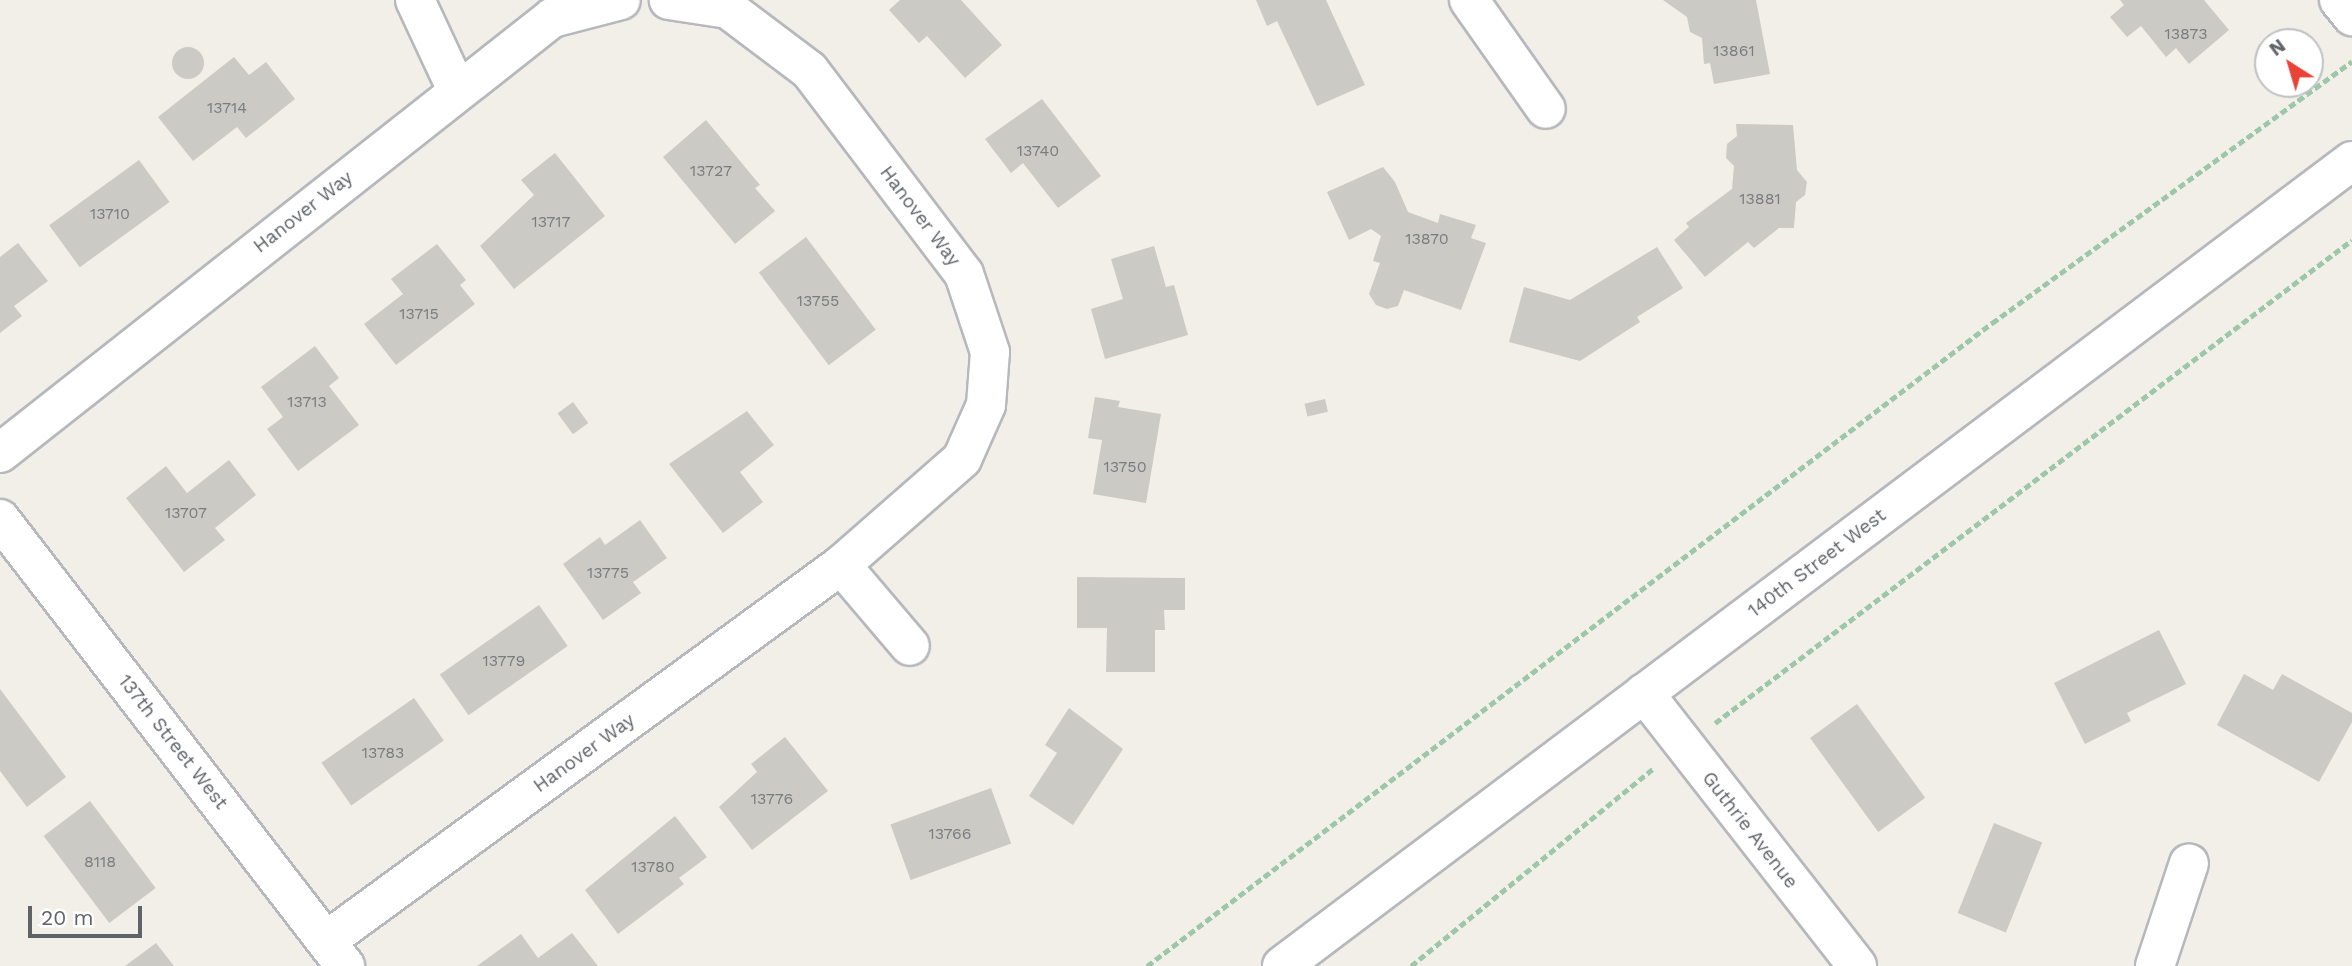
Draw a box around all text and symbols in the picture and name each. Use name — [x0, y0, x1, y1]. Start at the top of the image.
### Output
house number: 13873 — [2164, 24, 2208, 44]
north arrow — [2254, 28, 2324, 98]
text: N — [2265, 34, 2290, 61]
house number: 13861 — [1713, 41, 1755, 61]
house number: 13714 — [207, 98, 247, 118]
house number: 13740 — [1017, 141, 1059, 161]
house number: 13727 — [690, 161, 732, 181]
street label: Hanover Way — [875, 161, 965, 271]
street label: Hanover Way — [249, 166, 357, 258]
house number: 13881 — [1739, 189, 1781, 209]
house number: 13710 — [90, 204, 130, 224]
house number: 13717 — [531, 212, 571, 232]
house number: 13870 — [1405, 229, 1449, 249]
house number: 13755 — [797, 291, 839, 311]
house number: 13715 — [399, 304, 439, 324]
house number: 13713 — [287, 392, 327, 412]
house number: 13750 — [1103, 457, 1147, 477]
house number: 13707 — [165, 503, 207, 523]
street label: 140th Street West — [1743, 504, 1891, 622]
house number: 13775 — [587, 563, 629, 583]
house number: 13779 — [483, 651, 525, 671]
street label: 137th Street West — [113, 670, 233, 814]
street label: Hanover Way — [529, 708, 639, 798]
house number: 13783 — [362, 743, 404, 763]
street label: Guthrie Avenue — [1697, 767, 1803, 893]
house number: 13776 — [751, 789, 793, 809]
house number: 13766 — [928, 824, 972, 844]
house number: 8118 — [84, 852, 116, 872]
house number: 13780 — [631, 857, 675, 877]
scale bar — [32, 892, 145, 936]
text: 20 m — [41, 905, 93, 930]

